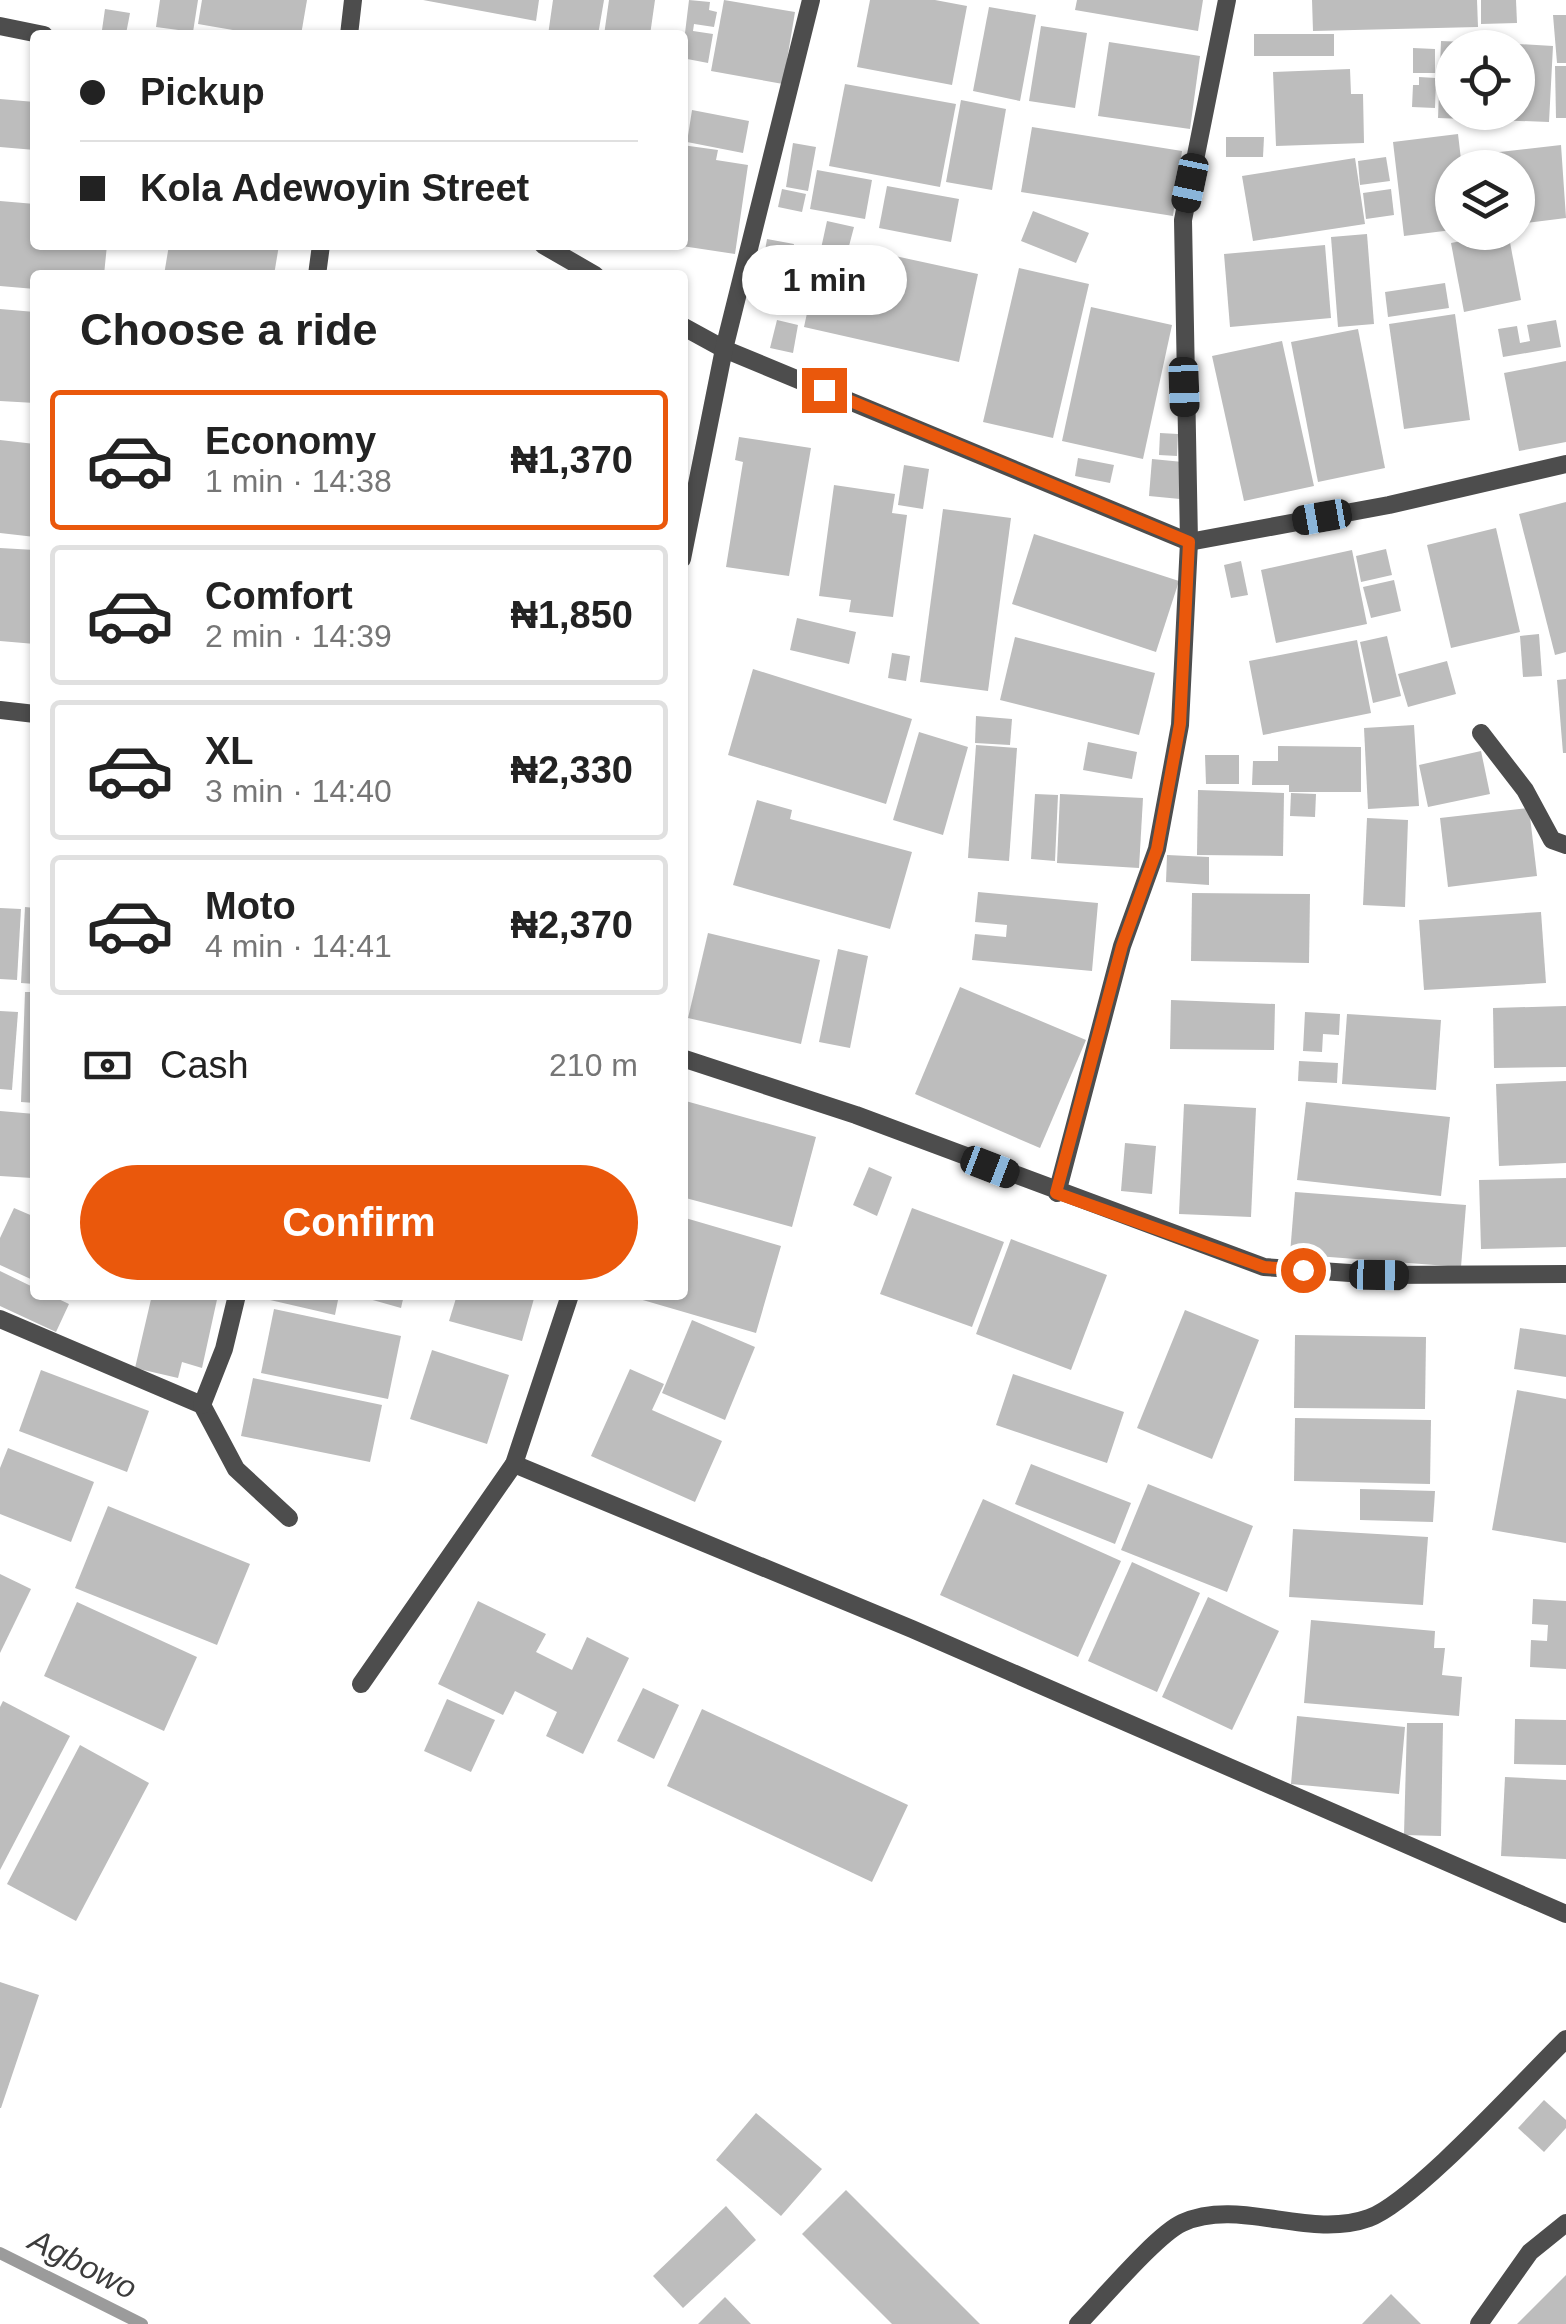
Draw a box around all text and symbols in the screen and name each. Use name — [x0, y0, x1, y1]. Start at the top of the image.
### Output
map controls — [1435, 30, 1535, 250]
button: locate — [1435, 30, 1535, 130]
text: Pickup — [140, 71, 265, 113]
button: layers — [1435, 150, 1535, 250]
car — [1169, 151, 1211, 215]
text: Kola Adewoyin Street — [140, 167, 529, 209]
callout: 1 min — [742, 245, 906, 315]
text: 1 min — [783, 262, 866, 298]
text: Choose a ride — [80, 304, 378, 355]
car — [1168, 356, 1200, 418]
route end — [802, 368, 847, 413]
icon: car — [85, 415, 175, 505]
text: Economy — [205, 420, 376, 462]
text: ₦1,370 — [510, 439, 633, 481]
text: 1 min · 14:38 — [205, 463, 392, 499]
car — [1290, 497, 1354, 537]
icon: car — [85, 570, 175, 660]
text: Comfort — [205, 575, 353, 617]
text: ₦1,850 — [510, 594, 633, 636]
text: 2 min · 14:39 — [205, 618, 392, 654]
icon: car — [85, 725, 175, 815]
text: XL — [205, 730, 254, 772]
text: ₦2,330 — [510, 749, 633, 791]
text: 3 min · 14:40 — [205, 773, 392, 809]
icon: car — [85, 880, 175, 970]
text: Moto — [205, 885, 296, 927]
text: ₦2,370 — [510, 904, 633, 946]
text: 4 min · 14:41 — [205, 928, 392, 964]
icon: cash — [80, 1038, 135, 1093]
text: Cash — [160, 1044, 249, 1086]
text: 210 m — [549, 1047, 638, 1083]
car — [957, 1142, 1023, 1192]
button: Confirm — [80, 1165, 638, 1280]
route start — [1281, 1248, 1326, 1293]
car — [1349, 1259, 1409, 1291]
water label: Agbowo — [22, 2221, 143, 2306]

